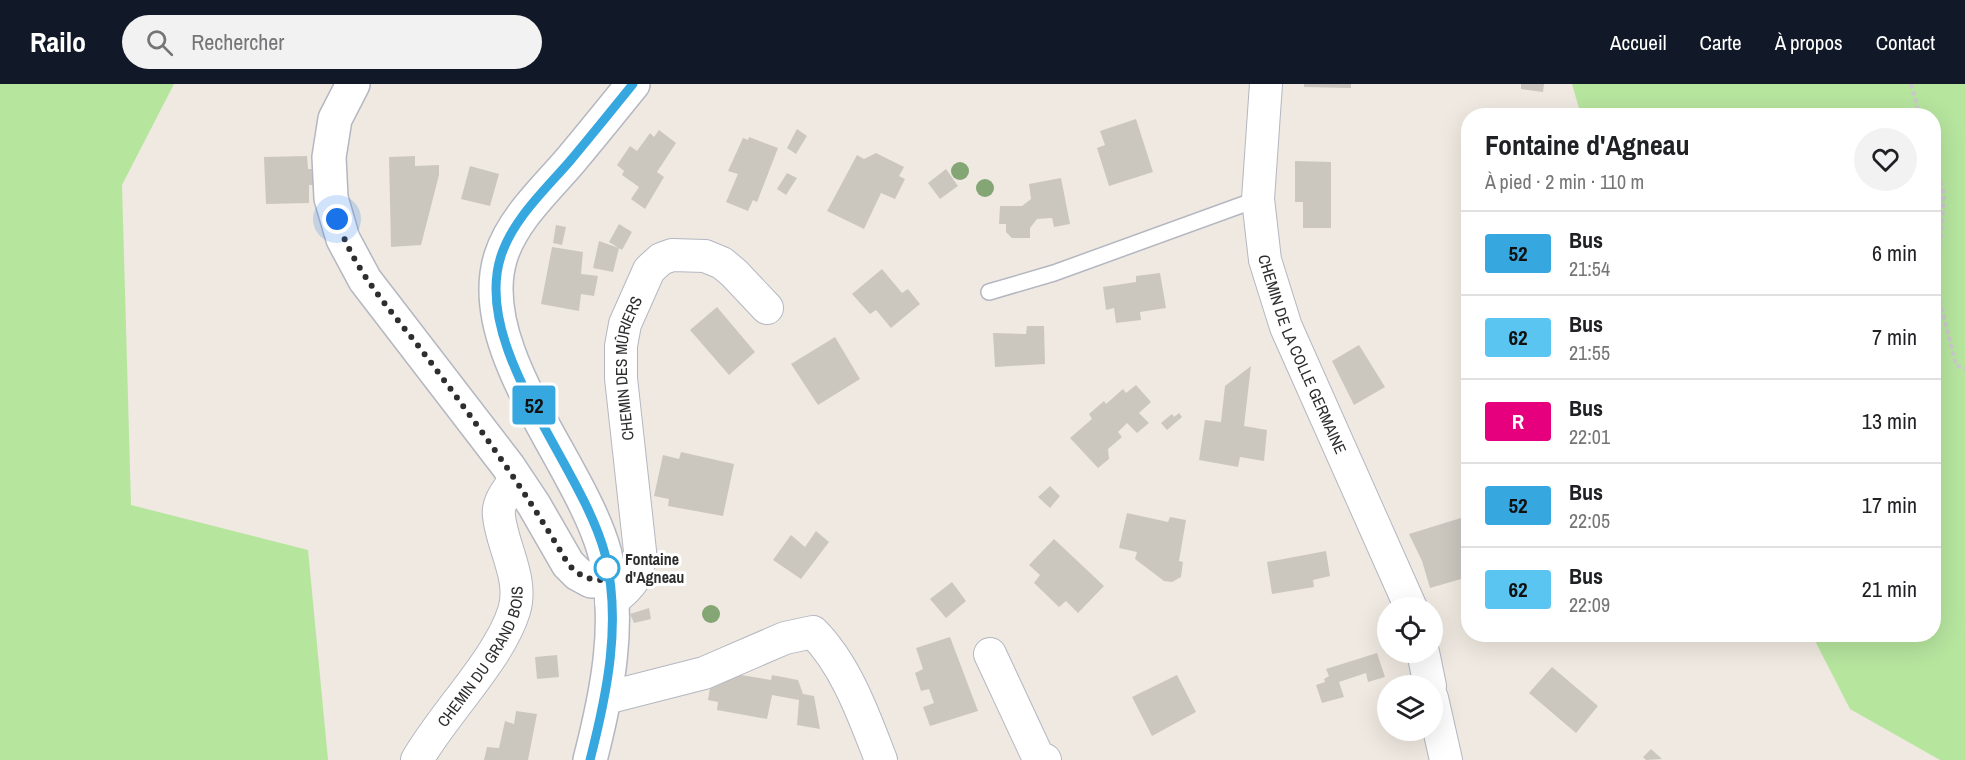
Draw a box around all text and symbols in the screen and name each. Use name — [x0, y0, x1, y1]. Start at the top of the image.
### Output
search box — [122, 15, 542, 69]
text: Railo — [30, 23, 86, 61]
icon: search — [143, 26, 176, 59]
text: Rechercher — [191, 27, 284, 57]
text: Accueil — [1610, 28, 1667, 57]
text: Carte — [1700, 28, 1742, 57]
text: À propos — [1775, 28, 1843, 57]
text: Contact — [1876, 28, 1935, 57]
text: Fontaine d'Agneau — [1485, 126, 1690, 164]
button: heart — [1854, 128, 1917, 191]
text: À pied · 2 min · 110 m — [1485, 168, 1644, 195]
your location — [322, 204, 352, 234]
text: Bus — [1569, 225, 1603, 255]
text: 6 min — [1872, 238, 1917, 268]
text: 52 — [1508, 239, 1528, 268]
street label: CHEMIN DE LA COLLE GERMAINE — [1253, 254, 1352, 457]
text: 21:54 — [1569, 255, 1610, 282]
street label: CHEMIN DES MÛRIERS — [610, 292, 647, 442]
text: Bus — [1569, 309, 1603, 339]
text: 7 min — [1872, 322, 1917, 352]
text: 62 — [1508, 323, 1528, 352]
text: 21:55 — [1569, 339, 1610, 366]
line badge: 52 — [507, 386, 561, 424]
text: 52 — [524, 391, 544, 420]
text: Bus — [1569, 393, 1603, 423]
text: 13 min — [1862, 406, 1917, 436]
text: R — [1512, 407, 1524, 436]
text: 22:01 — [1569, 423, 1610, 450]
text: Bus — [1569, 477, 1603, 507]
text: 17 min — [1862, 490, 1917, 520]
text: 52 — [1508, 491, 1528, 520]
text: 22:05 — [1569, 507, 1610, 534]
place label: Fontaine d'Agneau — [625, 548, 684, 588]
marker: Fontaine d'Agneau — [594, 555, 620, 581]
text: Bus — [1569, 561, 1603, 591]
text: 21 min — [1862, 574, 1917, 604]
text: 62 — [1508, 575, 1528, 604]
street label: CHEMIN DU GRAND BOIS — [432, 586, 528, 731]
text: 22:09 — [1569, 591, 1610, 618]
map controls — [1377, 597, 1443, 741]
button: locate — [1377, 597, 1443, 663]
button: layers — [1377, 675, 1443, 741]

